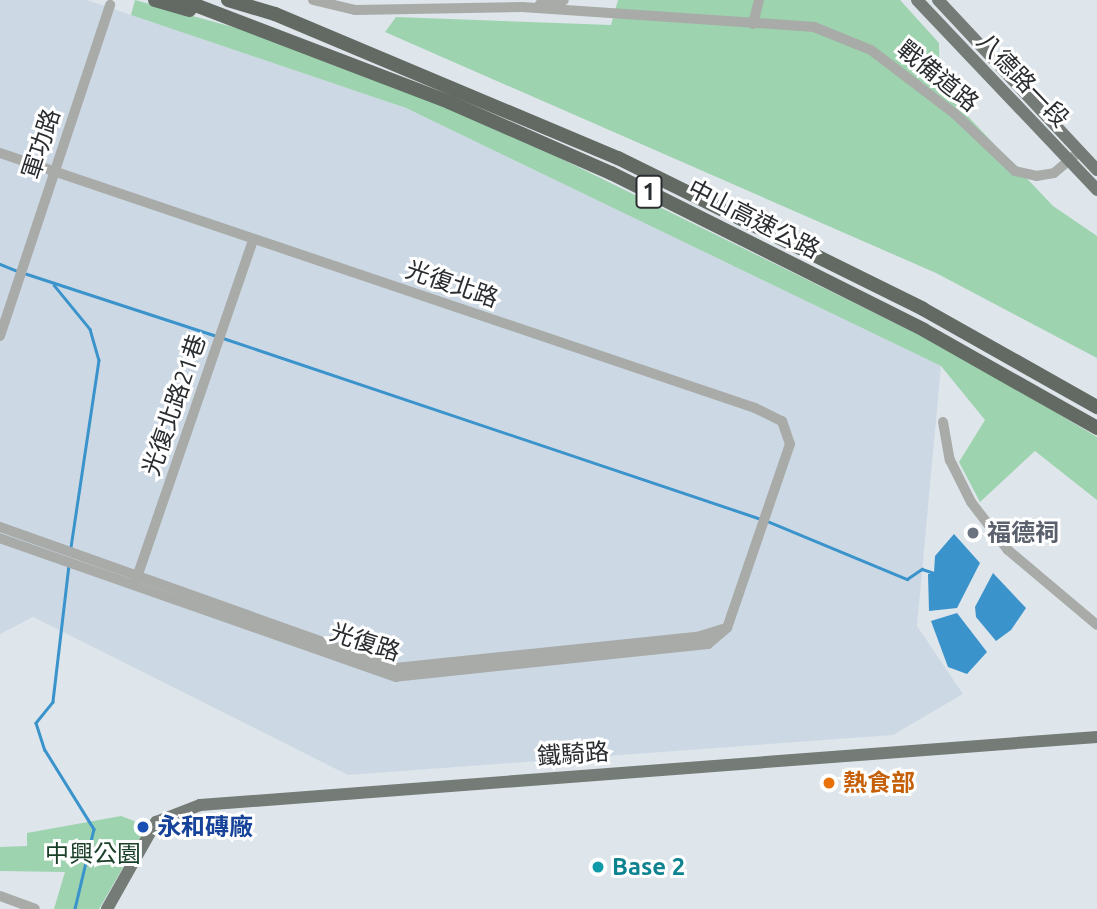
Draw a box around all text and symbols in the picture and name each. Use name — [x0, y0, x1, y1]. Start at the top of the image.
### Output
street label: 八德路一段 — [971, 27, 1075, 133]
street label: 戰備道路 — [892, 35, 984, 117]
street label: 軍功路 — [16, 105, 66, 183]
road number: 1 — [635, 172, 663, 211]
street label: 中山高速公路 — [683, 173, 825, 265]
street label: 光復北路 — [402, 255, 502, 313]
street label: 光復北路21巷 — [136, 331, 212, 479]
place label: 福德祠 — [987, 519, 1059, 547]
marker: 福德祠 — [965, 525, 981, 541]
street label: 光復路 — [326, 617, 404, 667]
street label: 鐵騎路 — [536, 737, 610, 771]
place label: 熱食部 — [843, 769, 915, 797]
marker: 熱食部 — [821, 775, 837, 791]
place label: 永和磚廠 — [157, 813, 253, 841]
marker: 永和磚廠 — [135, 819, 151, 835]
park label: 中興公園 — [45, 840, 141, 868]
place label: Base 2 — [612, 853, 685, 881]
marker: Base 2 — [590, 859, 606, 875]

